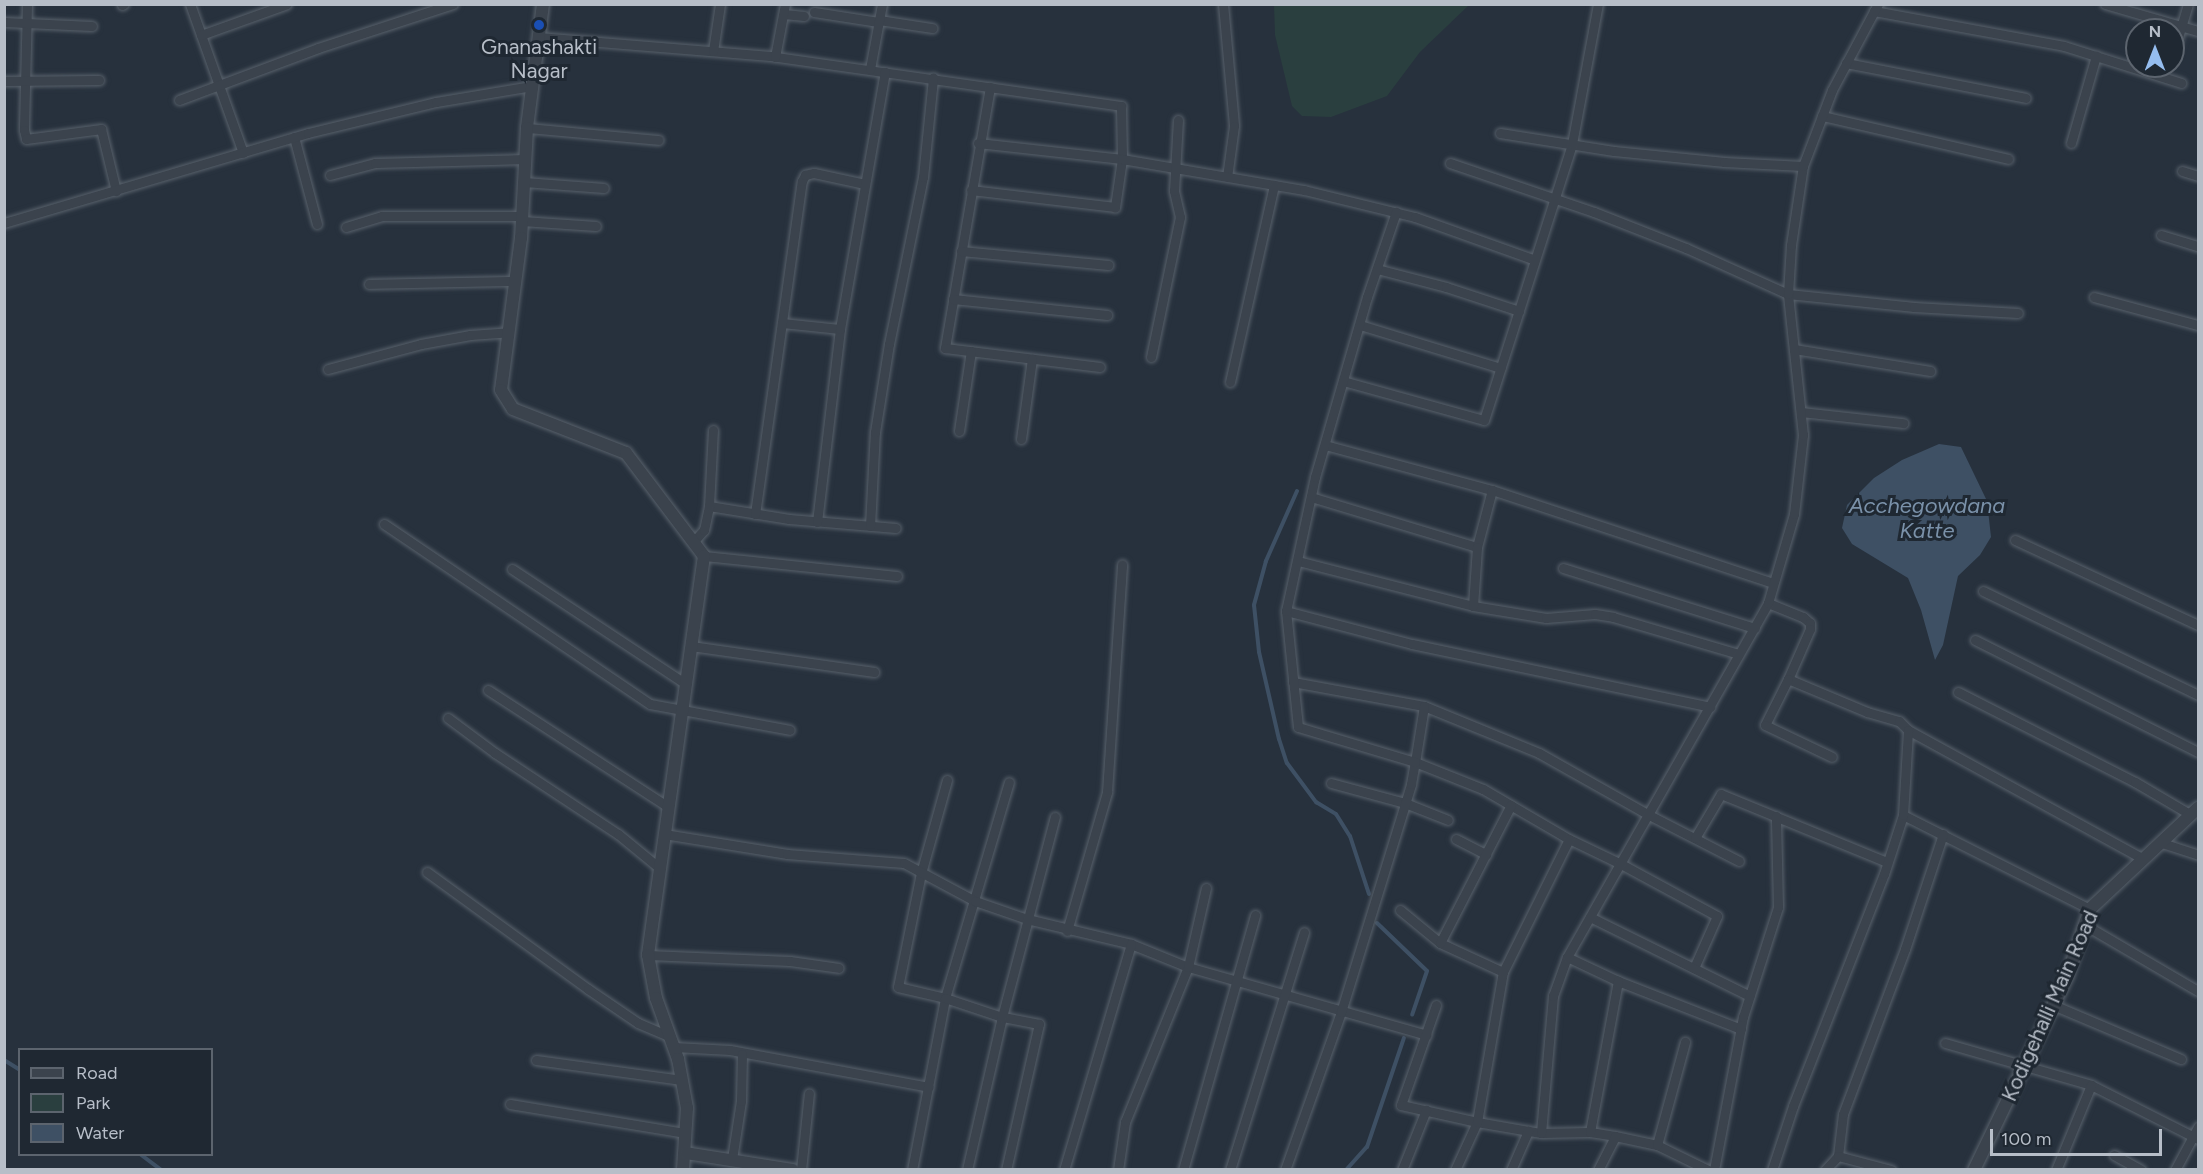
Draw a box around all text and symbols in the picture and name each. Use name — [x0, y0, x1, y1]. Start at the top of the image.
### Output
marker: Gnanashakti Nagar — [532, 18, 546, 32]
north arrow — [2125, 18, 2185, 78]
text: N — [2149, 22, 2161, 41]
place label: Gnanashakti Nagar — [481, 34, 597, 84]
water label: Acchegowdana Katte — [1849, 492, 2005, 544]
street label: Kodigehalli Main Road — [1997, 907, 2103, 1105]
legend — [18, 1048, 213, 1156]
text: Road — [76, 1062, 117, 1084]
text: Park — [76, 1092, 110, 1114]
scale bar — [1993, 1117, 2166, 1155]
text: Water — [76, 1122, 124, 1144]
text: 100 m — [2001, 1128, 2051, 1150]

